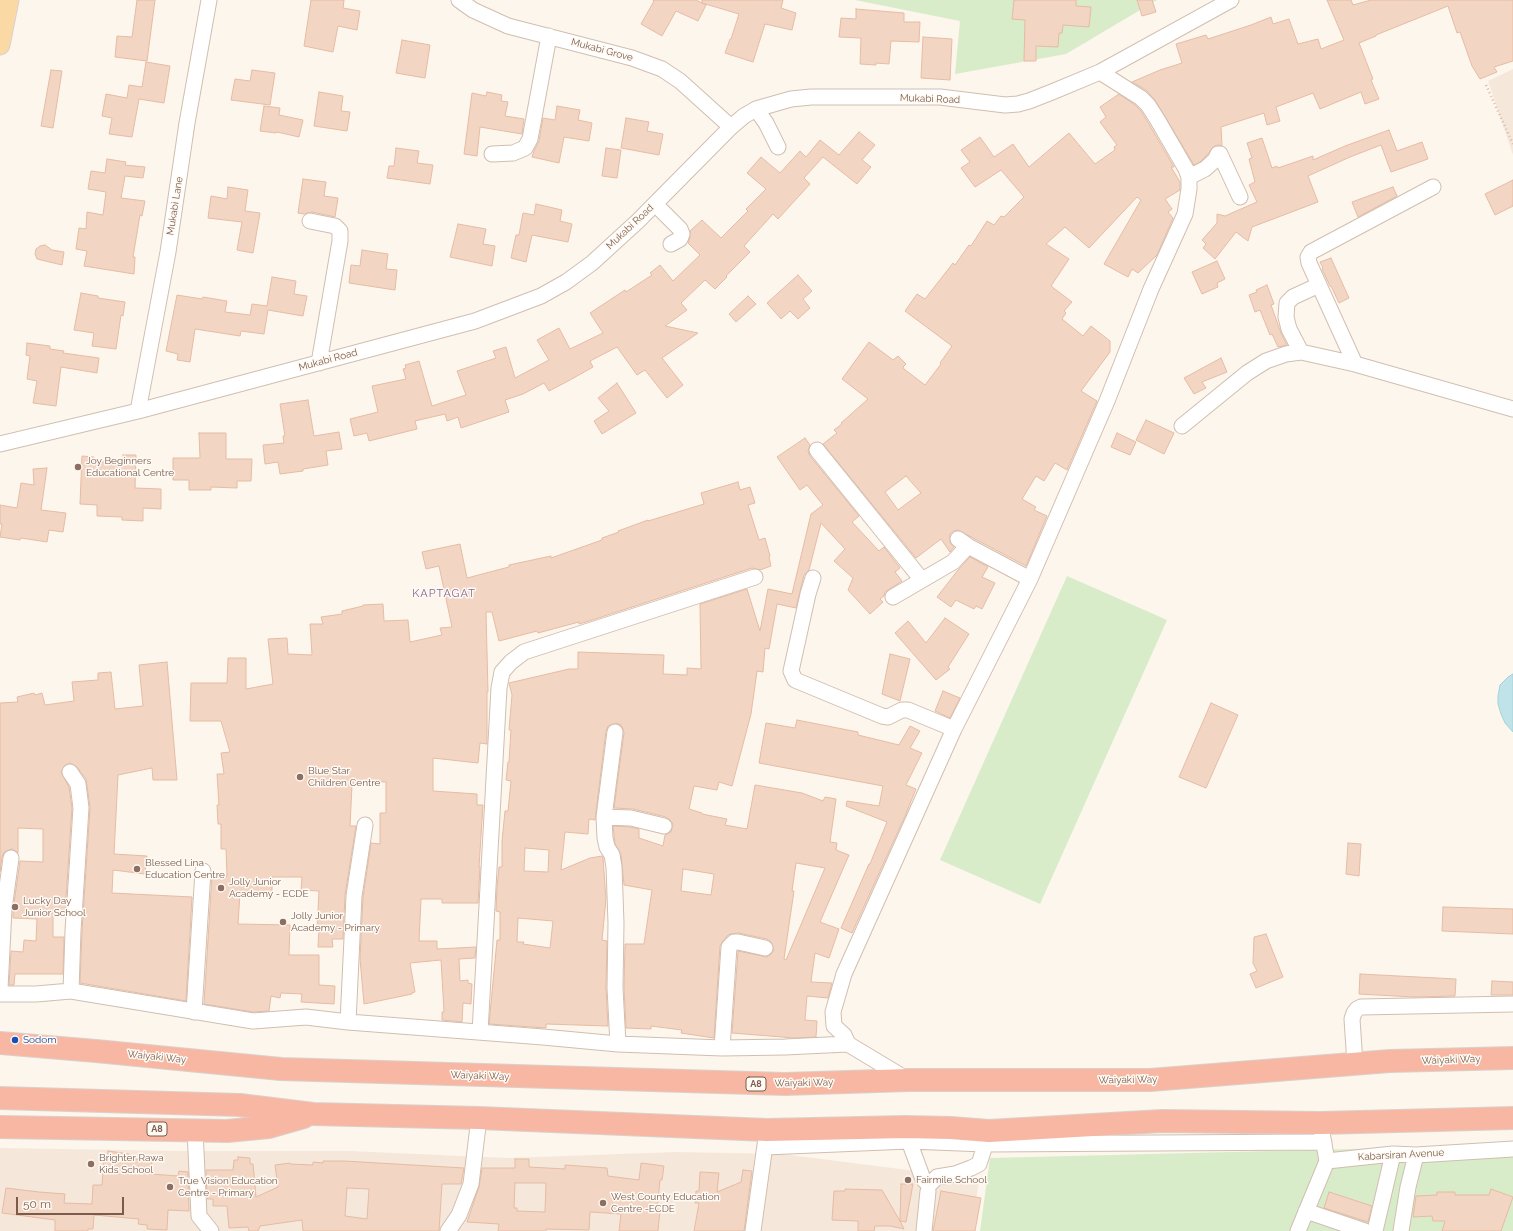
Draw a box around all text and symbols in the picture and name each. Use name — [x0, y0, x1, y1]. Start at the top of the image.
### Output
street label: Mukabi Grove — [570, 36, 634, 64]
street label: Mukabi Road — [900, 92, 960, 106]
street label: Mukabi Lane — [164, 176, 186, 236]
street label: Mukabi Road — [604, 202, 656, 252]
street label: Mukabi Road — [297, 346, 359, 374]
place label: Joy Beginners Educational Centre — [86, 455, 174, 478]
marker: Joy Beginners Educational Centre — [73, 462, 83, 472]
district label: KAPTAGAT — [412, 587, 476, 601]
place label: Blue Star Children Centre — [308, 765, 380, 788]
marker: Blue Star Children Centre — [295, 772, 305, 782]
place label: Blessed Lina Education Centre — [145, 857, 225, 880]
marker: Blessed Lina Education Centre — [132, 864, 142, 874]
place label: Jolly Junior Academy - ECDE — [229, 876, 309, 900]
marker: Jolly Junior Academy - ECDE — [216, 883, 226, 893]
place label: Lucky Day Junior School — [23, 895, 86, 918]
marker: Lucky Day Junior School — [10, 902, 20, 912]
place label: Jolly Junior Academy - Primary — [291, 910, 380, 934]
marker: Jolly Junior Academy - Primary — [278, 917, 288, 927]
place label: Sodom — [23, 1034, 56, 1046]
marker: Sodom — [10, 1035, 20, 1045]
street label: Waiyaki Way — [127, 1048, 187, 1066]
street label: Waiyaki Way — [1421, 1053, 1481, 1067]
street label: Waiyaki Way — [450, 1069, 510, 1083]
street label: Waiyaki Way — [1098, 1073, 1158, 1087]
street label: Waiyaki Way — [774, 1076, 834, 1090]
road number: A8 — [746, 1077, 766, 1091]
road number: A8 — [147, 1122, 167, 1136]
street label: Kabarsiran Avenue — [1358, 1147, 1444, 1163]
place label: Brighter Rawa Kids School — [99, 1152, 164, 1176]
marker: Brighter Rawa Kids School — [86, 1159, 96, 1169]
place label: Fairmile School — [916, 1174, 987, 1186]
place label: True Vision Education Centre - Primary — [178, 1175, 278, 1198]
marker: Fairmile School — [903, 1175, 913, 1185]
marker: True Vision Education Centre - Primary — [165, 1182, 175, 1192]
scale bar — [18, 1189, 126, 1215]
place label: West County Education Centre -ECDE — [611, 1191, 720, 1214]
text: 50 m — [23, 1197, 51, 1211]
marker: West County Education Centre -ECDE — [598, 1198, 608, 1208]

